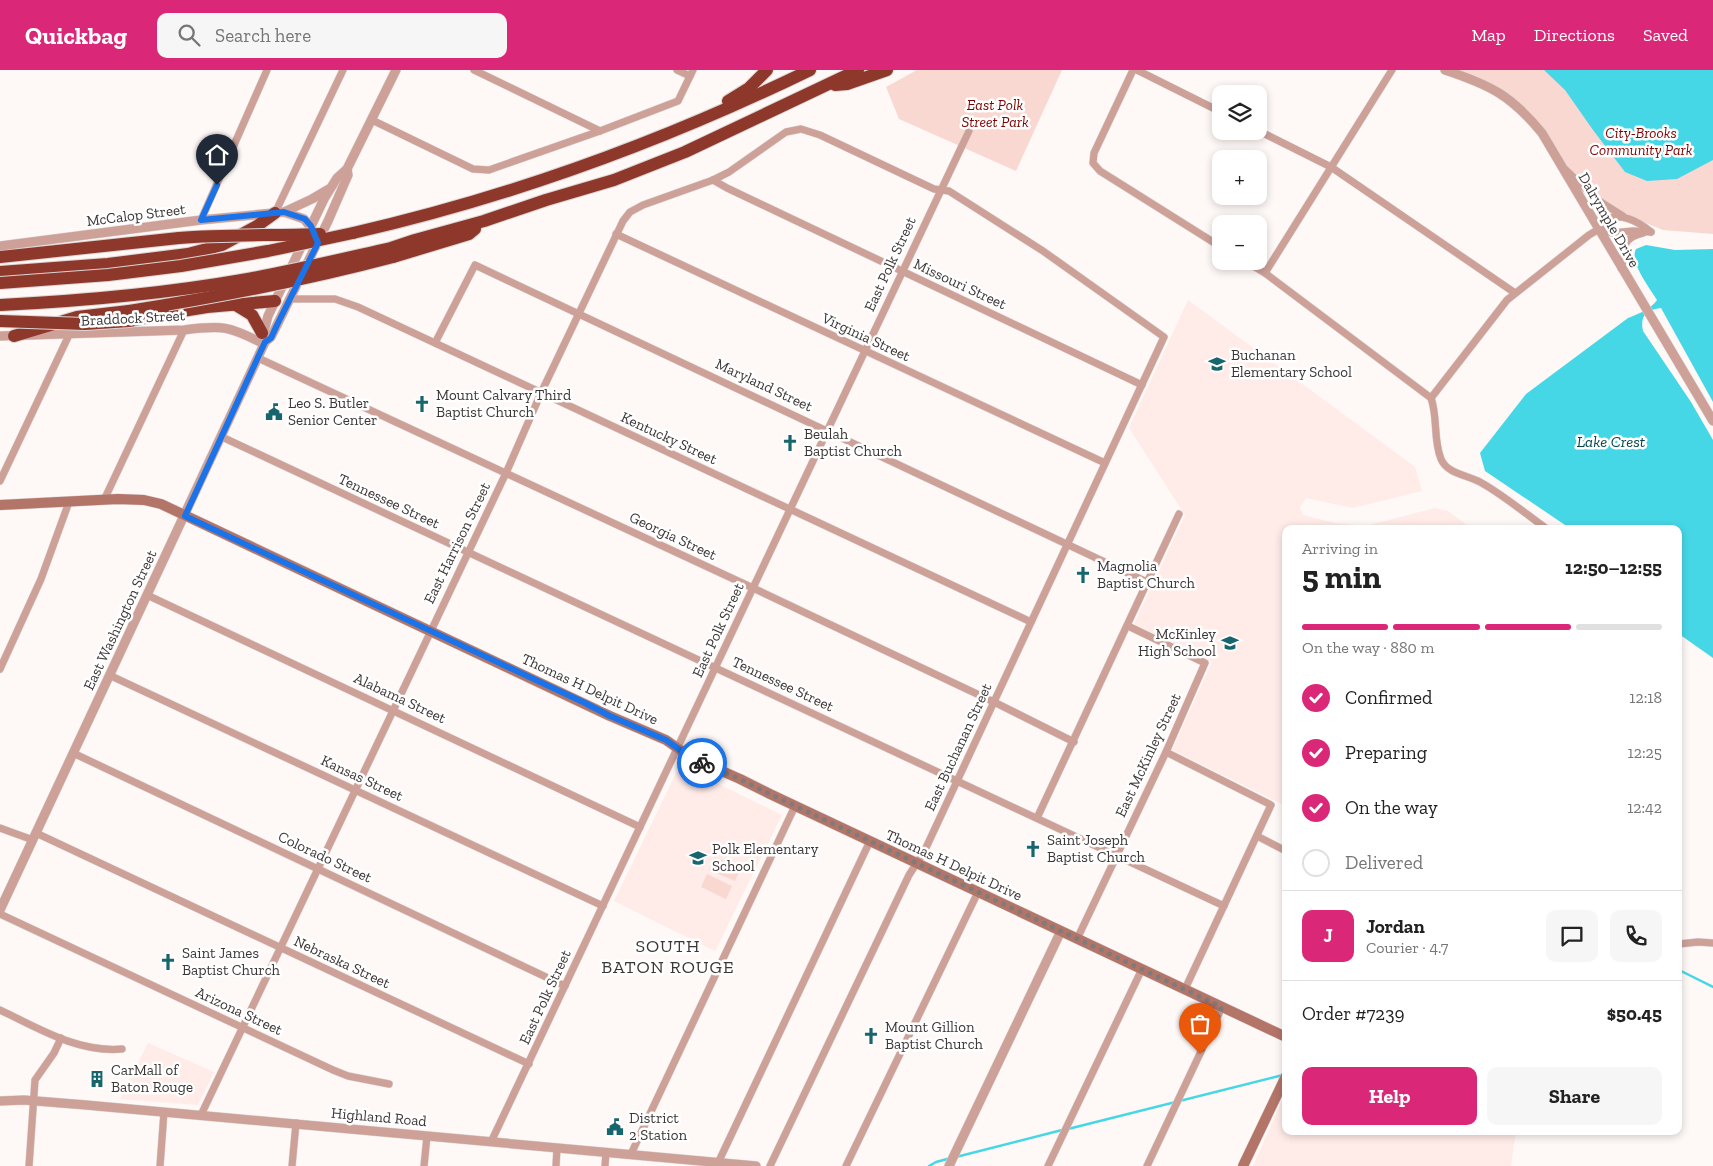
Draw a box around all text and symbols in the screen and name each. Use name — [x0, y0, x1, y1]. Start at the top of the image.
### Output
search box — [157, 13, 507, 58]
text: Quickbag — [25, 21, 127, 50]
icon: search — [175, 21, 203, 49]
text: Search here — [215, 24, 311, 47]
text: Map — [1471, 24, 1506, 46]
text: Directions — [1534, 24, 1615, 46]
text: Saved — [1643, 24, 1688, 46]
map controls — [1212, 85, 1267, 270]
button: layers — [1212, 85, 1267, 140]
park label: East Polk Street Park — [961, 96, 1029, 131]
park label: City-Brooks Community Park — [1590, 124, 1693, 159]
pin — [196, 134, 238, 185]
icon: home — [203, 141, 231, 169]
button: + — [1212, 150, 1267, 205]
street label: Dalrymple Drive — [1575, 169, 1643, 271]
street label: McCalop Street — [85, 200, 187, 230]
street label: East Polk Street — [860, 213, 920, 314]
button: − — [1212, 215, 1267, 270]
street label: Missouri Street — [911, 255, 1010, 313]
street label: Braddock Street — [80, 306, 186, 330]
street label: Virginia Street — [818, 308, 913, 365]
place label: Buchanan Elementary School — [1231, 346, 1352, 381]
school or university icon: Buchanan Elementary School — [1207, 354, 1227, 374]
street label: Maryland Street — [713, 355, 816, 416]
place label: Mount Calvary Third Baptist Church — [436, 386, 572, 421]
place label: Leo S. Butler Senior Center — [288, 394, 377, 429]
church icon: Mount Calvary Third Baptist Church — [412, 394, 432, 414]
public building icon: Leo S. Butler Senior Center — [264, 402, 284, 422]
street label: Kentucky Street — [618, 408, 720, 468]
place label: Beulah Baptist Church — [804, 425, 903, 460]
water label: Lake Crest — [1577, 432, 1646, 451]
church icon: Beulah Baptist Church — [780, 433, 800, 453]
street label: Tennessee Street — [335, 470, 443, 533]
street label: East Harrison Street — [420, 479, 494, 607]
street label: Georgia Street — [627, 508, 720, 564]
text: Arriving in — [1302, 539, 1378, 558]
street label: East Washington Street — [80, 547, 161, 693]
text: 12:50–12:55 — [1565, 556, 1662, 579]
place label: Magnolia Baptist Church — [1097, 557, 1196, 592]
text: 5 min — [1302, 558, 1381, 596]
church icon: Magnolia Baptist Church — [1073, 565, 1093, 585]
street label: East Polk Street — [688, 579, 748, 680]
place label: McKinley High School — [1138, 625, 1216, 660]
school or university icon: McKinley High School — [1220, 633, 1240, 653]
text: On the way · 880 m — [1302, 638, 1434, 657]
street label: Thomas H Delpit Drive — [519, 649, 661, 729]
street label: Tennessee Street — [729, 653, 837, 716]
street label: Alabama Street — [351, 669, 449, 727]
street label: East Buchanan Street — [920, 680, 996, 814]
icon: check — [1302, 684, 1330, 712]
text: Confirmed — [1345, 686, 1432, 709]
text: 12:18 — [1629, 688, 1662, 707]
street label: East McKinley Street — [1111, 690, 1185, 820]
courier — [677, 738, 727, 788]
icon: check — [1302, 739, 1330, 767]
text: Preparing — [1345, 741, 1427, 764]
text: 12:25 — [1628, 743, 1662, 762]
icon: bike — [688, 749, 716, 777]
street label: Kansas Street — [318, 751, 406, 805]
icon: check — [1302, 794, 1330, 822]
text: On the way — [1345, 796, 1438, 819]
text: 12:42 — [1627, 798, 1662, 817]
street label: Thomas H Delpit Drive — [883, 825, 1025, 905]
street label: Colorado Street — [275, 827, 375, 887]
place label: Saint Joseph Baptist Church — [1047, 831, 1146, 866]
church icon: Saint Joseph Baptist Church — [1023, 839, 1043, 859]
place label: Polk Elementary School — [712, 840, 819, 875]
school or university icon: Polk Elementary School — [688, 848, 708, 868]
text: Delivered — [1345, 851, 1423, 874]
button: chat — [1546, 910, 1598, 962]
button: phone — [1610, 910, 1662, 962]
text: Jordan — [1366, 915, 1425, 938]
text: J — [1323, 924, 1333, 947]
street label: Nebraska Street — [291, 932, 393, 992]
district label: SOUTH BATON ROUGE — [601, 935, 735, 978]
text: Courier · 4.7 — [1366, 938, 1448, 957]
place label: Saint James Baptist Church — [182, 944, 281, 979]
street label: East Polk Street — [515, 946, 575, 1047]
church icon: Saint James Baptist Church — [158, 952, 178, 972]
street label: Arizona Street — [193, 983, 286, 1039]
text: Order #7239 — [1302, 1002, 1405, 1025]
text: $50.45 — [1607, 1002, 1662, 1025]
pin — [1179, 1003, 1221, 1054]
icon: bag — [1186, 1010, 1214, 1038]
place label: Mount Gillion Baptist Church — [885, 1018, 984, 1053]
church icon: Mount Gillion Baptist Church — [861, 1026, 881, 1046]
place label: CarMall of Baton Rouge — [111, 1061, 193, 1096]
button: Help — [1302, 1067, 1477, 1125]
button: Share — [1487, 1067, 1662, 1125]
building icon: CarMall of Baton Rouge — [87, 1069, 107, 1089]
street label: Highland Road — [330, 1104, 428, 1130]
place label: District 2 Station — [629, 1109, 687, 1144]
public building icon: District 2 Station — [605, 1117, 625, 1137]

